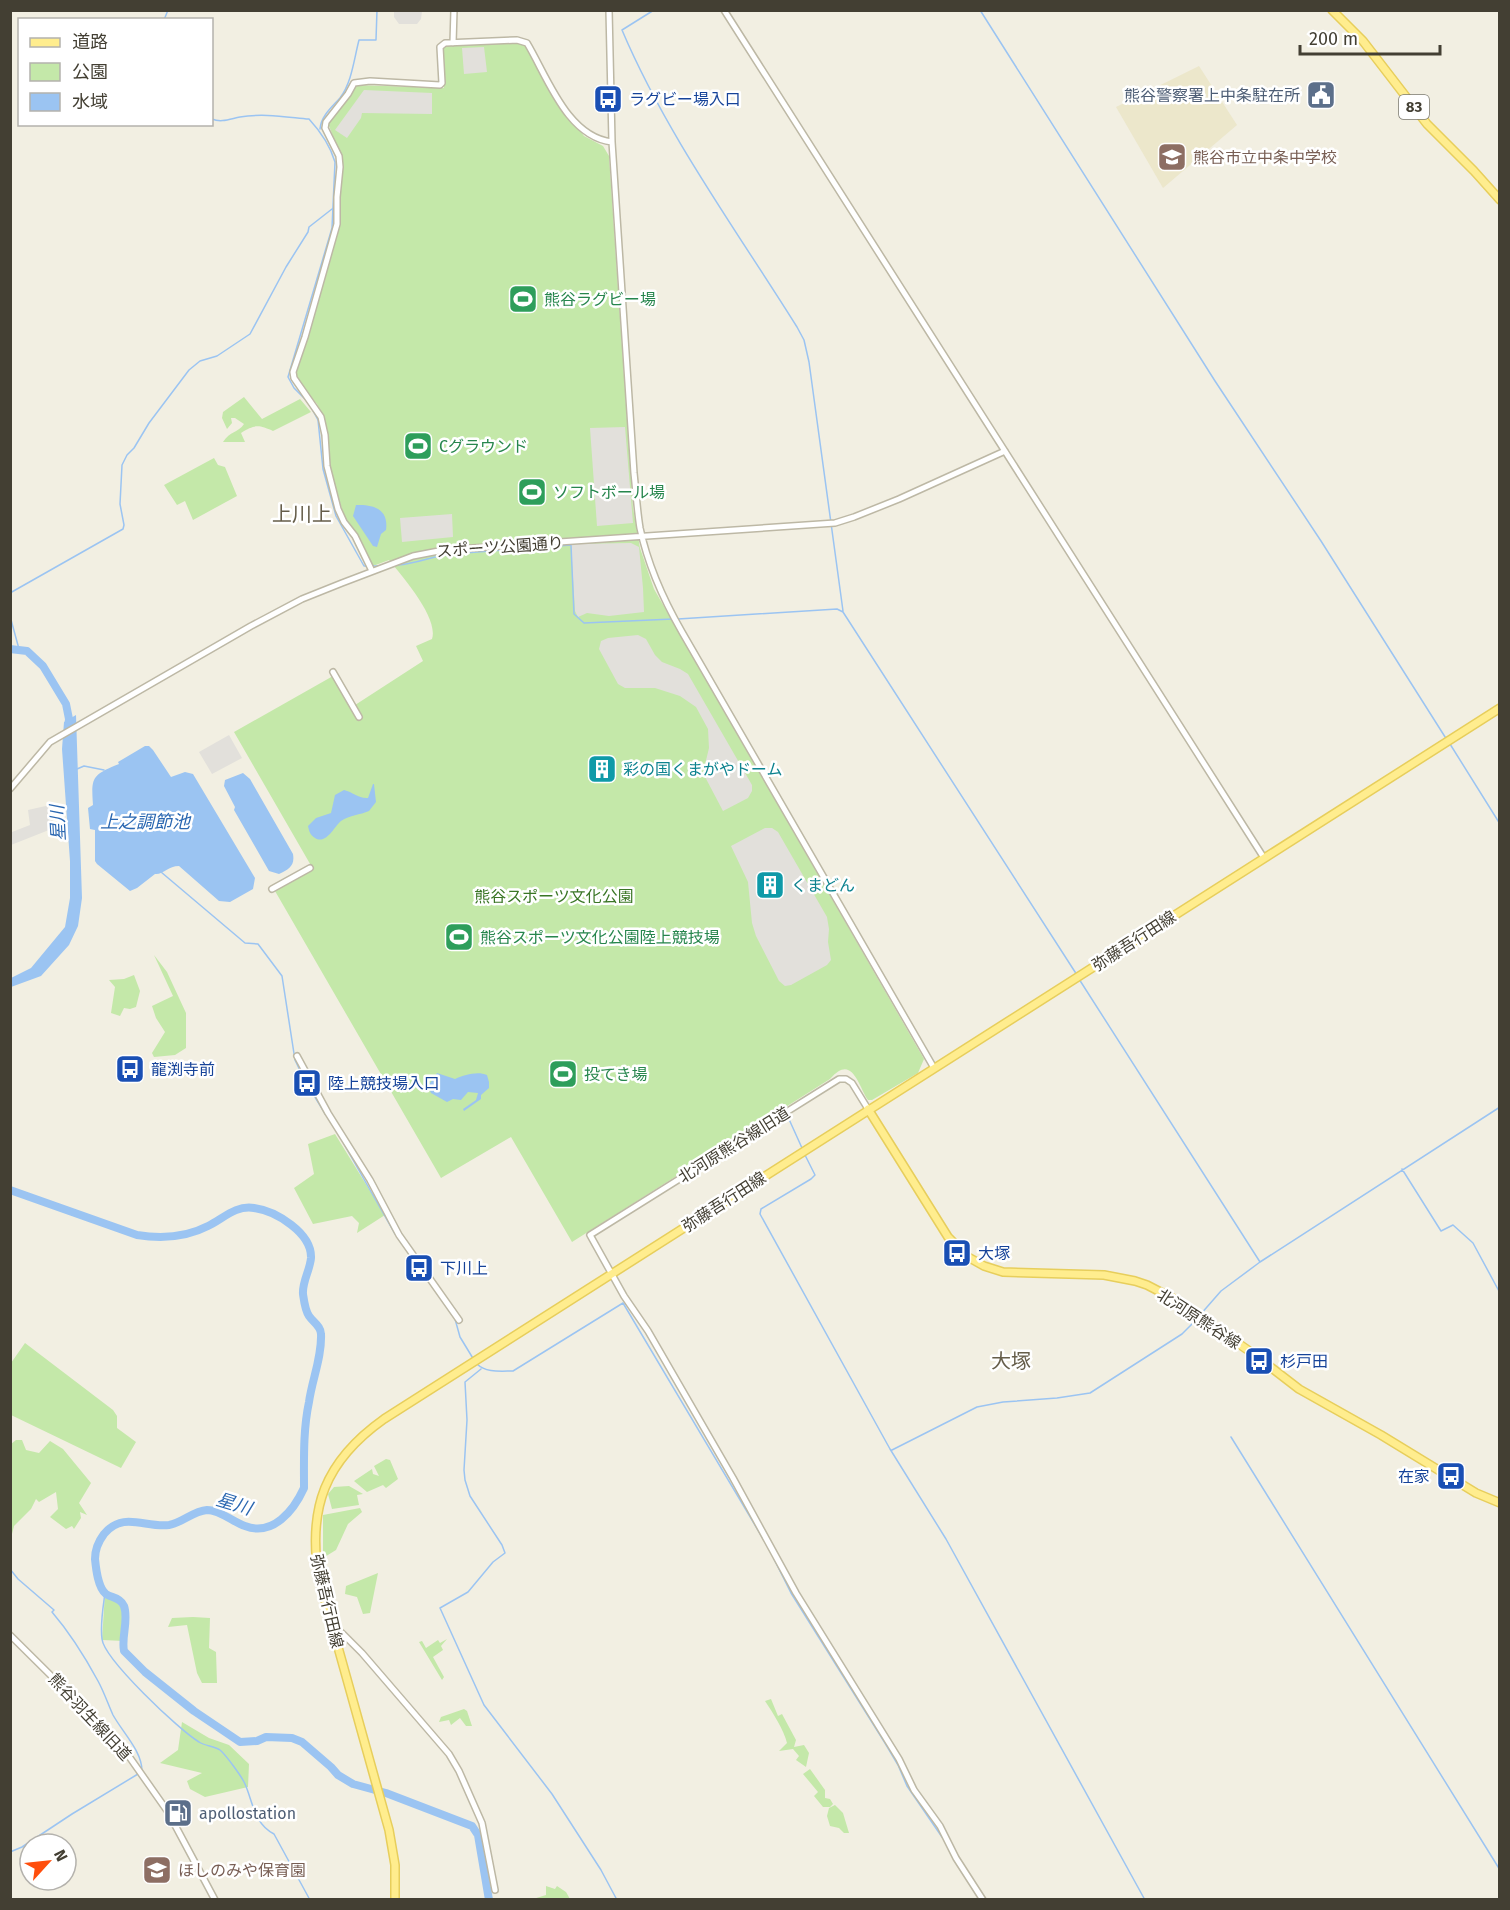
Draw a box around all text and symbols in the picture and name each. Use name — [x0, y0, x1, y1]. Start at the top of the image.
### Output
legend — [18, 18, 213, 126]
scale bar — [1300, 18, 1440, 56]
text: 200 m — [1309, 28, 1358, 50]
text: 道路 — [72, 31, 108, 53]
text: 公園 — [72, 61, 108, 83]
public building icon: 熊谷警察署上中条駐在所 — [1305, 79, 1337, 111]
bus stop icon: ラグビー場入口 — [592, 83, 624, 115]
place label: 熊谷警察署上中条駐在所 — [1124, 86, 1300, 105]
place label: ラグビー場入口 — [629, 90, 741, 109]
text: 水域 — [72, 91, 108, 113]
road number: 83 — [1399, 95, 1429, 119]
school or university icon: 熊谷市立中条中学校 — [1156, 141, 1188, 173]
place label: 熊谷市立中条中学校 — [1193, 148, 1337, 167]
sports icon: 熊谷ラグビー場 — [507, 283, 539, 315]
place label: 熊谷ラグビー場 — [544, 290, 656, 309]
sports icon: Cグラウンド — [402, 430, 434, 462]
place label: Cグラウンド — [439, 437, 528, 456]
sports icon: ソフトボール場 — [516, 476, 548, 508]
place label: ソフトボール場 — [553, 483, 665, 502]
district label: 上川上 — [272, 502, 332, 526]
street label: スポーツ公園通り — [436, 533, 564, 561]
building icon: 彩の国くまがやドーム — [586, 753, 618, 785]
place label: 彩の国くまがやドーム — [623, 760, 783, 779]
water label: 星川 — [46, 802, 70, 842]
water label: 上之調節池 — [100, 811, 192, 833]
building icon: くまどん — [754, 869, 786, 901]
place label: くまどん — [791, 876, 855, 895]
park label: 熊谷スポーツ文化公園 — [474, 887, 634, 906]
street label: 弥藤吾行田線 — [1089, 907, 1179, 975]
sports icon: 熊谷スポーツ文化公園陸上競技場 — [443, 921, 475, 953]
place label: 熊谷スポーツ文化公園陸上競技場 — [480, 928, 720, 947]
bus stop icon: 龍渕寺前 — [114, 1053, 146, 1085]
sports icon: 投てき場 — [547, 1058, 579, 1090]
place label: 龍渕寺前 — [151, 1060, 215, 1079]
place label: 投てき場 — [584, 1065, 648, 1084]
bus stop icon: 陸上競技場入口 — [291, 1067, 323, 1099]
place label: 陸上競技場入口 — [328, 1074, 440, 1093]
street label: 北河原熊谷線旧道 — [675, 1103, 793, 1187]
street label: 弥藤吾行田線 — [679, 1168, 769, 1236]
bus stop icon: 大塚 — [941, 1237, 973, 1269]
place label: 大塚 — [978, 1244, 1010, 1263]
bus stop icon: 下川上 — [403, 1252, 435, 1284]
place label: 下川上 — [440, 1259, 488, 1278]
street label: 北河原熊谷線 — [1154, 1285, 1244, 1353]
bus stop icon: 杉戸田 — [1243, 1345, 1275, 1377]
district label: 大塚 — [991, 1349, 1031, 1373]
place label: 杉戸田 — [1280, 1352, 1328, 1371]
bus stop icon: 在家 — [1435, 1460, 1467, 1492]
place label: 在家 — [1398, 1467, 1430, 1486]
water label: 星川 — [214, 1488, 256, 1520]
street label: 弥藤吾行田線 — [307, 1552, 347, 1650]
street label: 熊谷羽生線旧道 — [45, 1670, 135, 1764]
fuel station icon: apollostation — [162, 1797, 194, 1829]
place label: apollostation — [199, 1804, 296, 1823]
north arrow — [18, 1832, 78, 1892]
text: N — [50, 1846, 72, 1864]
school or university icon: ほしのみや保育園 — [141, 1854, 173, 1886]
place label: ほしのみや保育園 — [178, 1861, 306, 1880]

